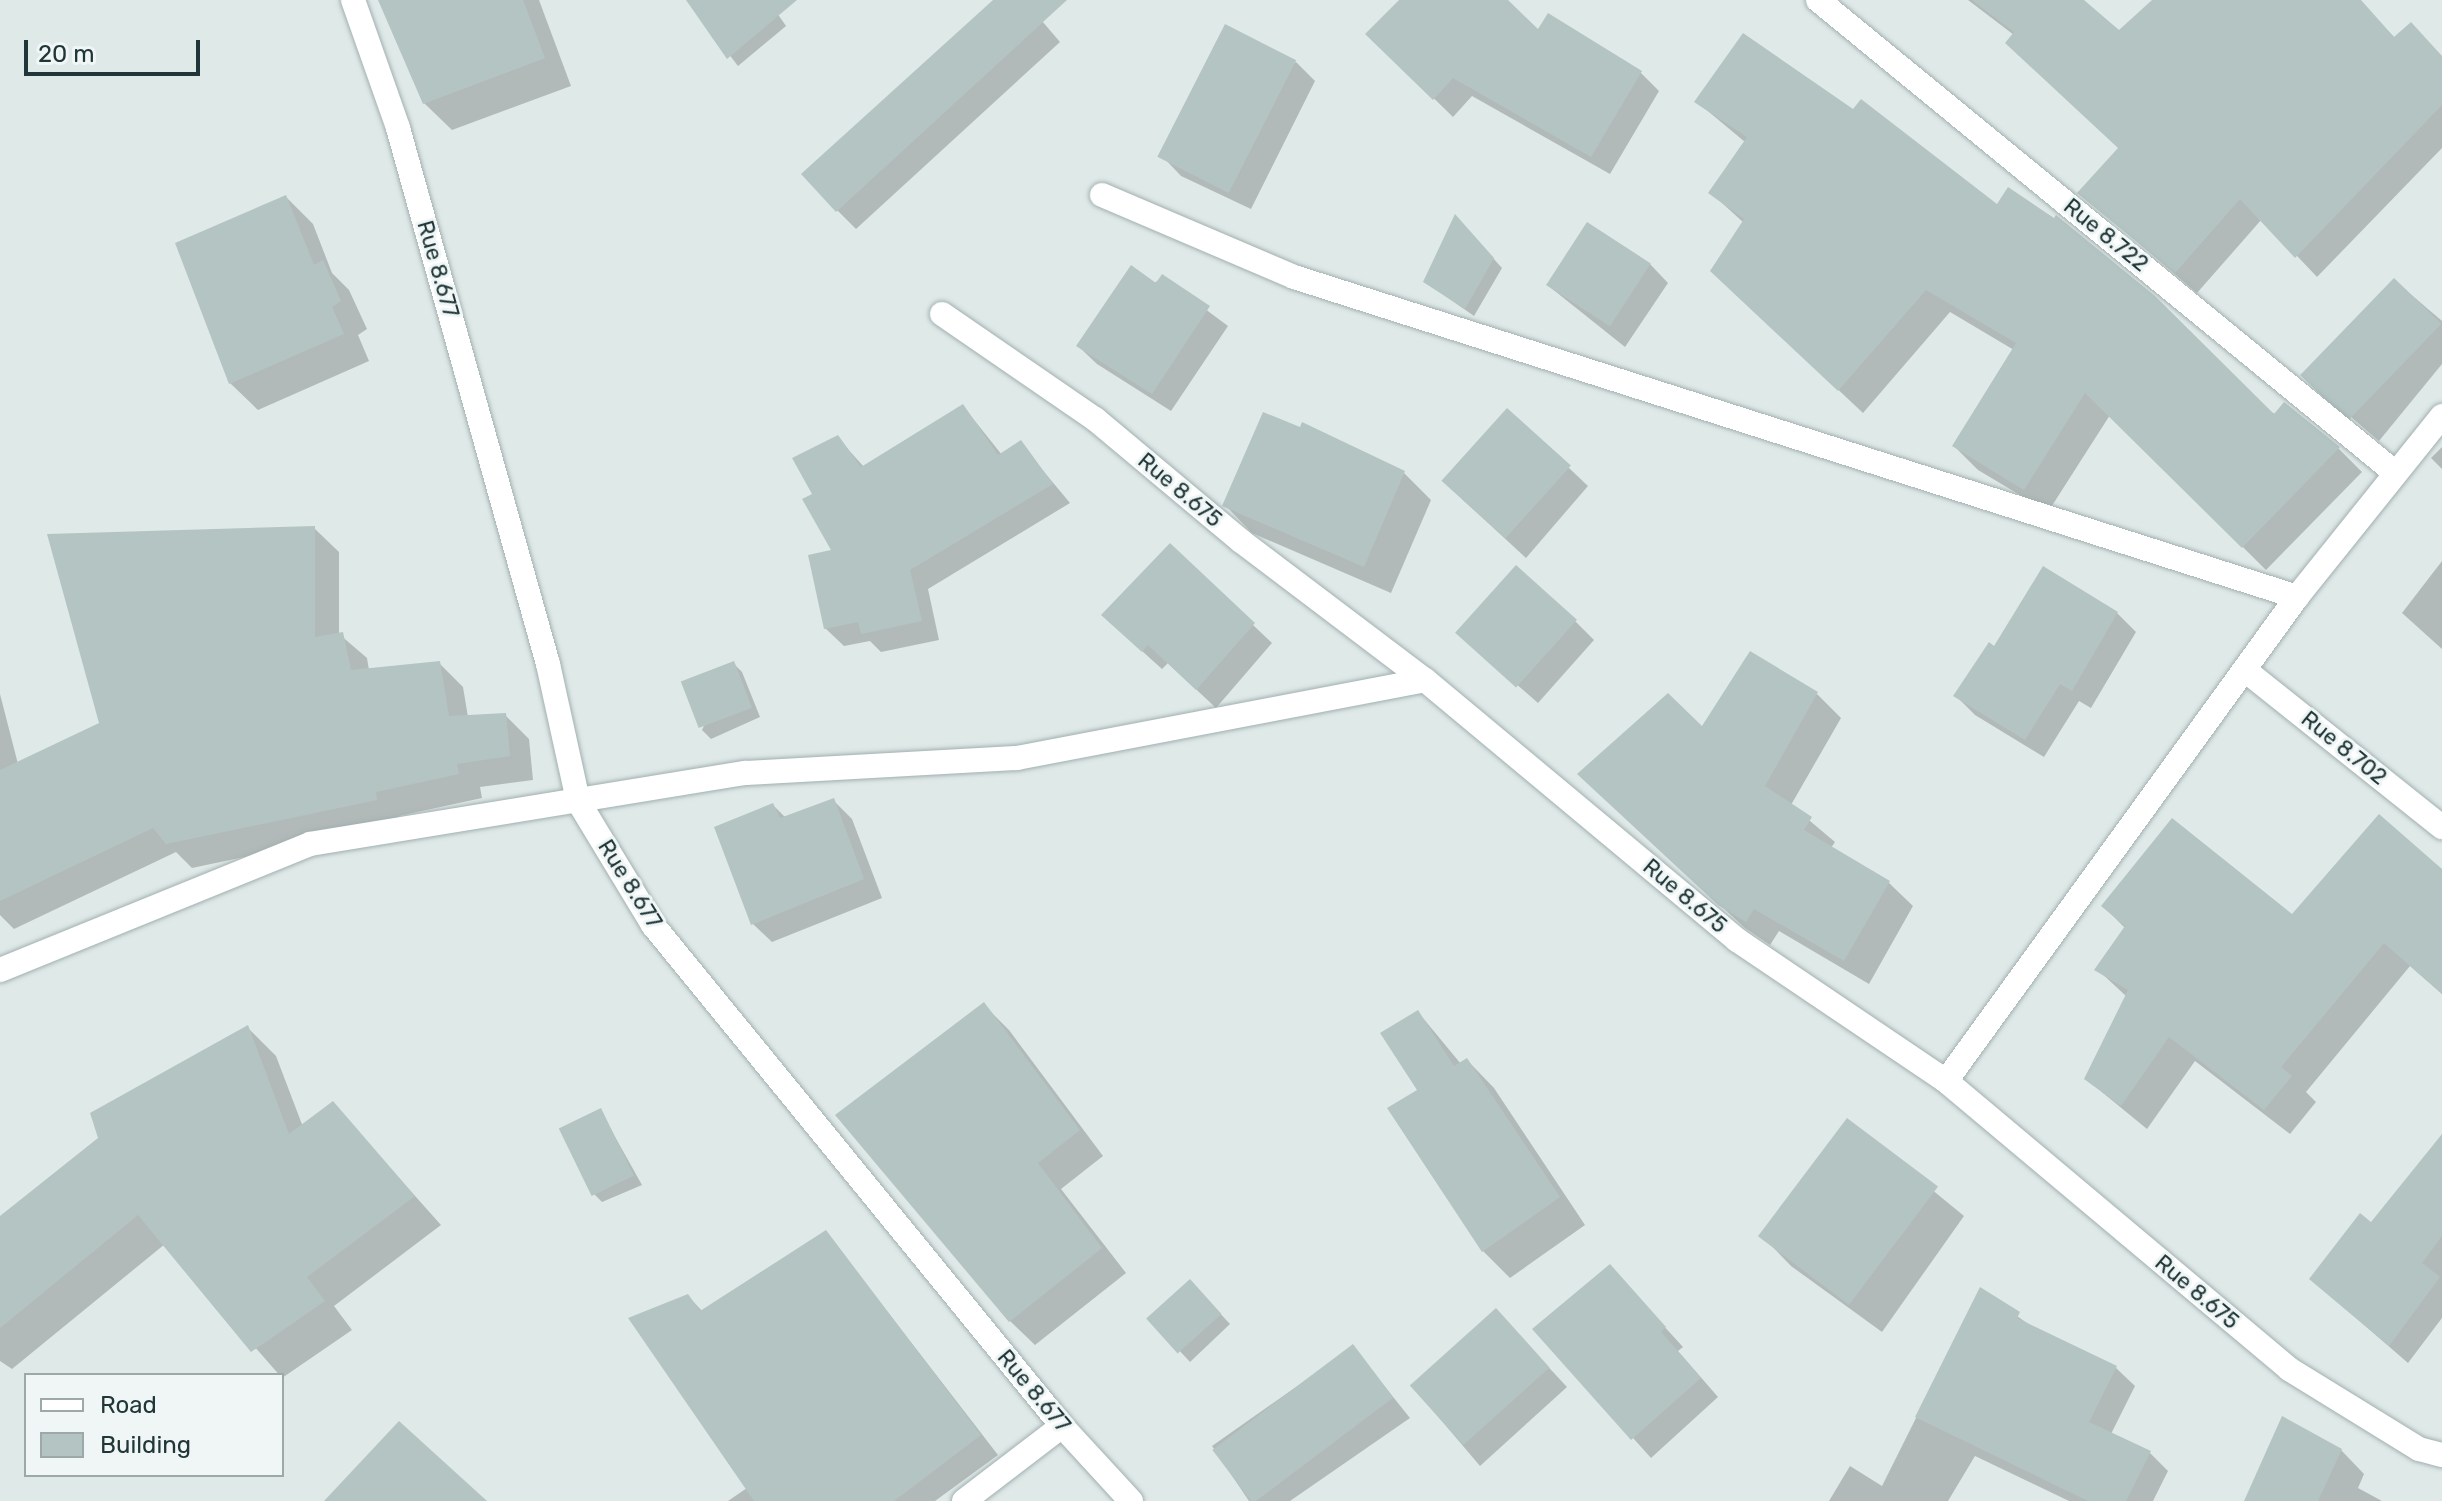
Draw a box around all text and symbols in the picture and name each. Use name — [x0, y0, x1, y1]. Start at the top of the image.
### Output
scale bar — [28, 24, 204, 74]
text: 20 m — [38, 40, 95, 68]
street label: Rue 8.722 — [2058, 193, 2154, 277]
street label: Rue 8.677 — [412, 217, 464, 321]
street label: Rue 8.675 — [1133, 447, 1227, 533]
street label: Rue 8.702 — [2296, 706, 2392, 790]
street label: Rue 8.677 — [592, 835, 668, 933]
street label: Rue 8.675 — [1638, 853, 1732, 939]
street label: Rue 8.675 — [2150, 1249, 2244, 1335]
street label: Rue 8.677 — [992, 1344, 1076, 1438]
legend — [24, 1373, 284, 1477]
text: Road — [100, 1391, 157, 1419]
text: Building — [100, 1431, 191, 1459]

